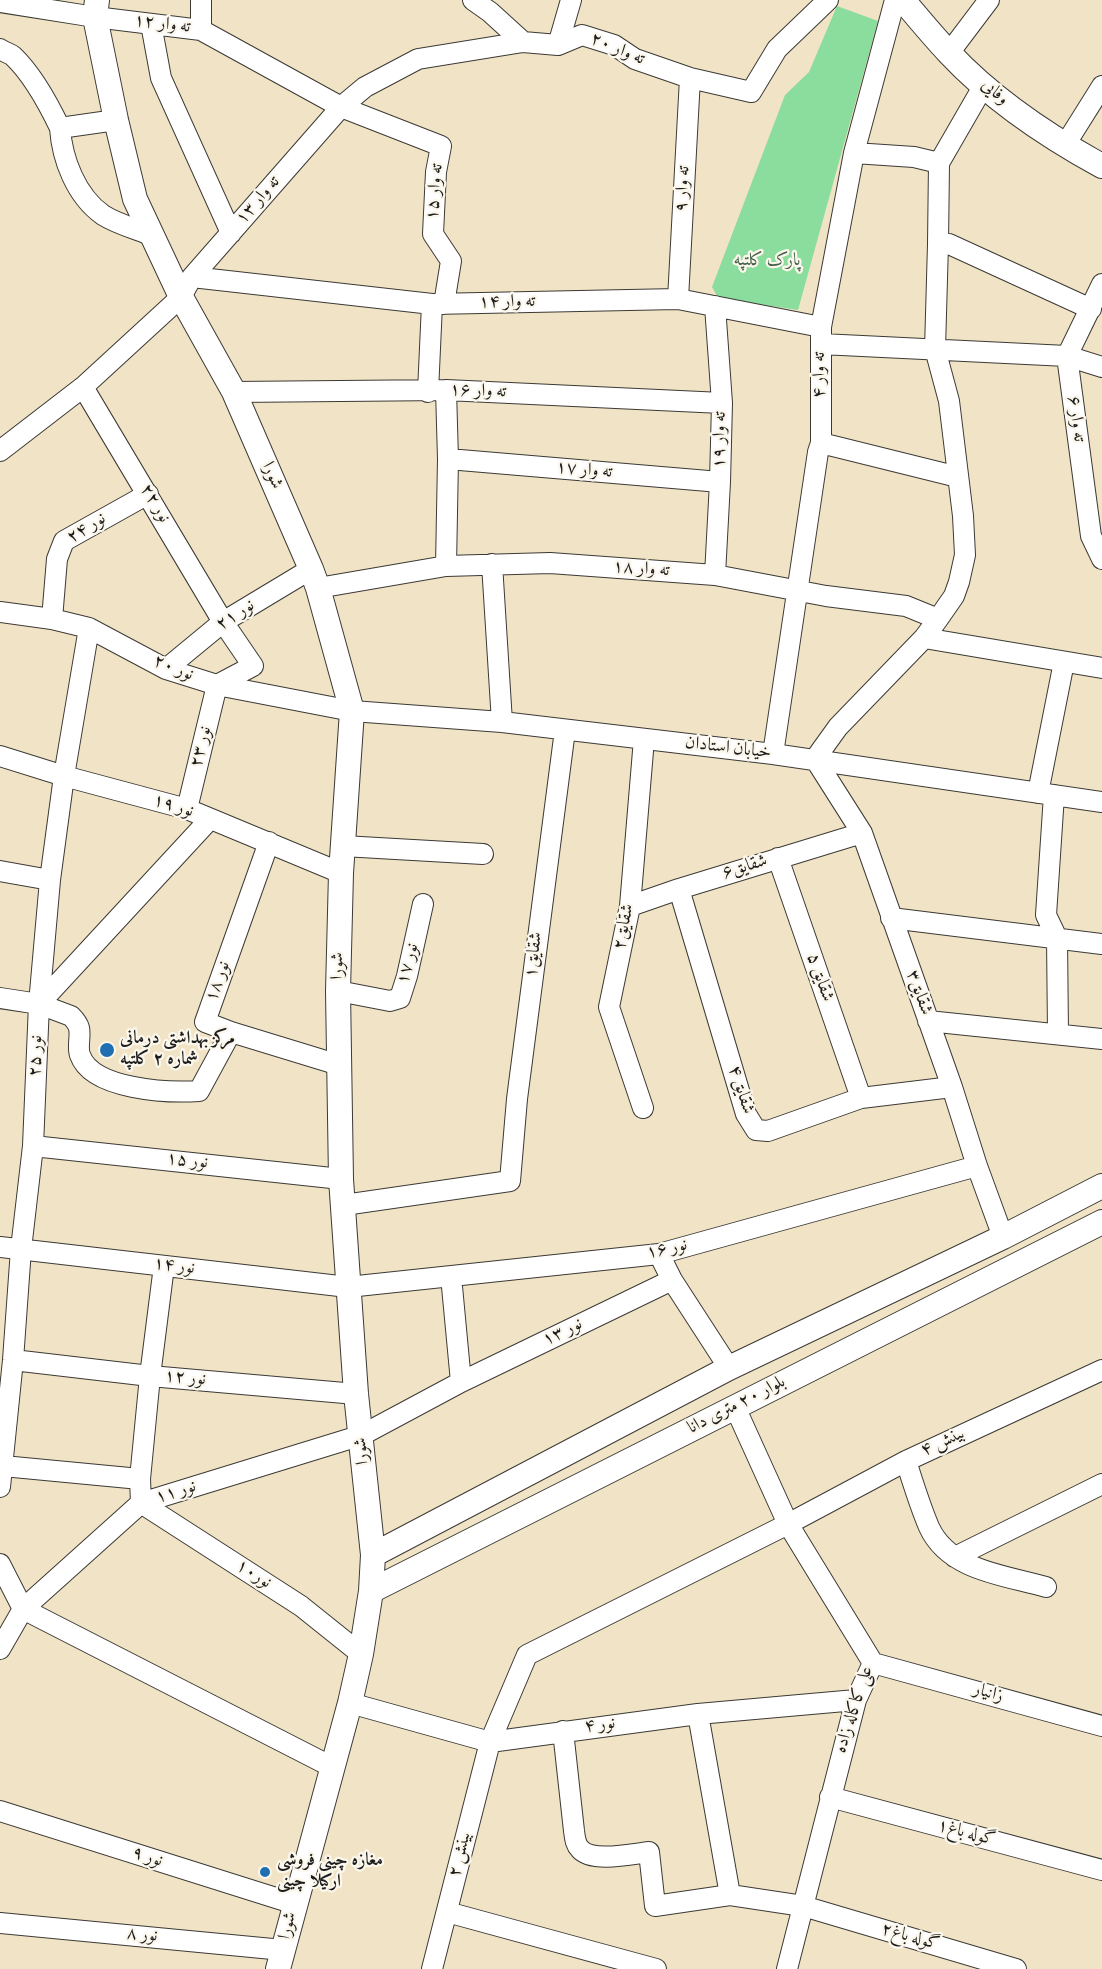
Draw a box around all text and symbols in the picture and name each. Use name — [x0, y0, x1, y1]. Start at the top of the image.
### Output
street label: ته وار ۱۲ — [133, 11, 191, 39]
street label: ته وار ۲۰ — [587, 29, 647, 71]
street label: وفایی — [976, 75, 1012, 111]
street label: ته وار ۱۵ — [423, 163, 449, 221]
street label: ته وار ۹ — [672, 165, 696, 213]
street label: ته وار ۱۳ — [232, 172, 286, 230]
park label: پارک کلتپه — [734, 251, 800, 273]
street label: ته وار ۱۴ — [478, 292, 536, 314]
street label: ته وار ۴ — [810, 352, 832, 398]
street label: ته وار ۱۶ — [449, 380, 507, 404]
street label: ته وار ۶ — [1061, 395, 1089, 443]
street label: ته وار ۱۹ — [710, 411, 732, 469]
street label: ته وار ۱۷ — [555, 458, 613, 484]
street label: شورا — [256, 459, 286, 493]
street label: نور ۲۲ — [134, 481, 174, 527]
street label: نور ۲۴ — [64, 509, 110, 549]
street label: ته وار ۱۸ — [612, 557, 670, 583]
street label: نور ۲۱ — [213, 596, 259, 636]
street label: نور ۲۰ — [150, 651, 196, 687]
street label: نور ۲۳ — [187, 724, 217, 770]
street label: خیابان استادان — [684, 733, 772, 765]
street label: نور ۱۹ — [150, 791, 196, 823]
street label: شقایق۶ — [720, 851, 770, 885]
street label: شقایق۲ — [610, 902, 640, 952]
street label: شقایق۱ — [521, 931, 549, 979]
street label: نور ۱۷ — [393, 941, 425, 987]
street label: شقایق ۵ — [801, 951, 837, 1005]
street label: شورا — [328, 952, 350, 980]
street label: نور ۱۸ — [202, 959, 236, 1005]
street label: شقایق۳ — [900, 968, 936, 1018]
place label: مرکز بهداشتی درمانی شماره ۲ کلتپه — [120, 1029, 235, 1072]
street label: نور ۲۵ — [25, 1035, 49, 1077]
marker: مرکز بهداشتی درمانی شماره ۲ کلتپه — [98, 1041, 116, 1059]
street label: شقایق ۴ — [722, 1063, 758, 1117]
street label: نور ۱۵ — [165, 1149, 209, 1175]
street label: نور ۱۶ — [644, 1235, 690, 1265]
street label: نور ۱۴ — [152, 1254, 196, 1280]
street label: نور ۱۳ — [540, 1314, 586, 1352]
street label: نور ۱۲ — [163, 1366, 207, 1392]
street label: بلوار ۲۰ متری دانا — [684, 1372, 790, 1440]
street label: بینش ۴ — [918, 1424, 968, 1462]
street label: شورا — [351, 1436, 375, 1466]
street label: نور ۱۱ — [153, 1477, 199, 1509]
street label: نور۱۰ — [231, 1556, 275, 1594]
street label: علی کاکاله زاده — [831, 1664, 879, 1756]
street label: زانیار — [970, 1679, 1006, 1709]
street label: نور ۴ — [583, 1713, 617, 1739]
street label: گوله باغ۱ — [935, 1816, 997, 1852]
street label: بینش ۲ — [445, 1830, 477, 1880]
street label: نور ۹ — [129, 1843, 165, 1873]
place label: مغازه چینی فروشی ارکیلا چینی — [277, 1851, 383, 1894]
marker: مغازه چینی فروشی ارکیلا چینی — [258, 1865, 272, 1879]
street label: شورا — [275, 1910, 303, 1942]
street label: گوله باغ۲ — [879, 1919, 941, 1957]
street label: نور ۸ — [126, 1924, 158, 1948]

